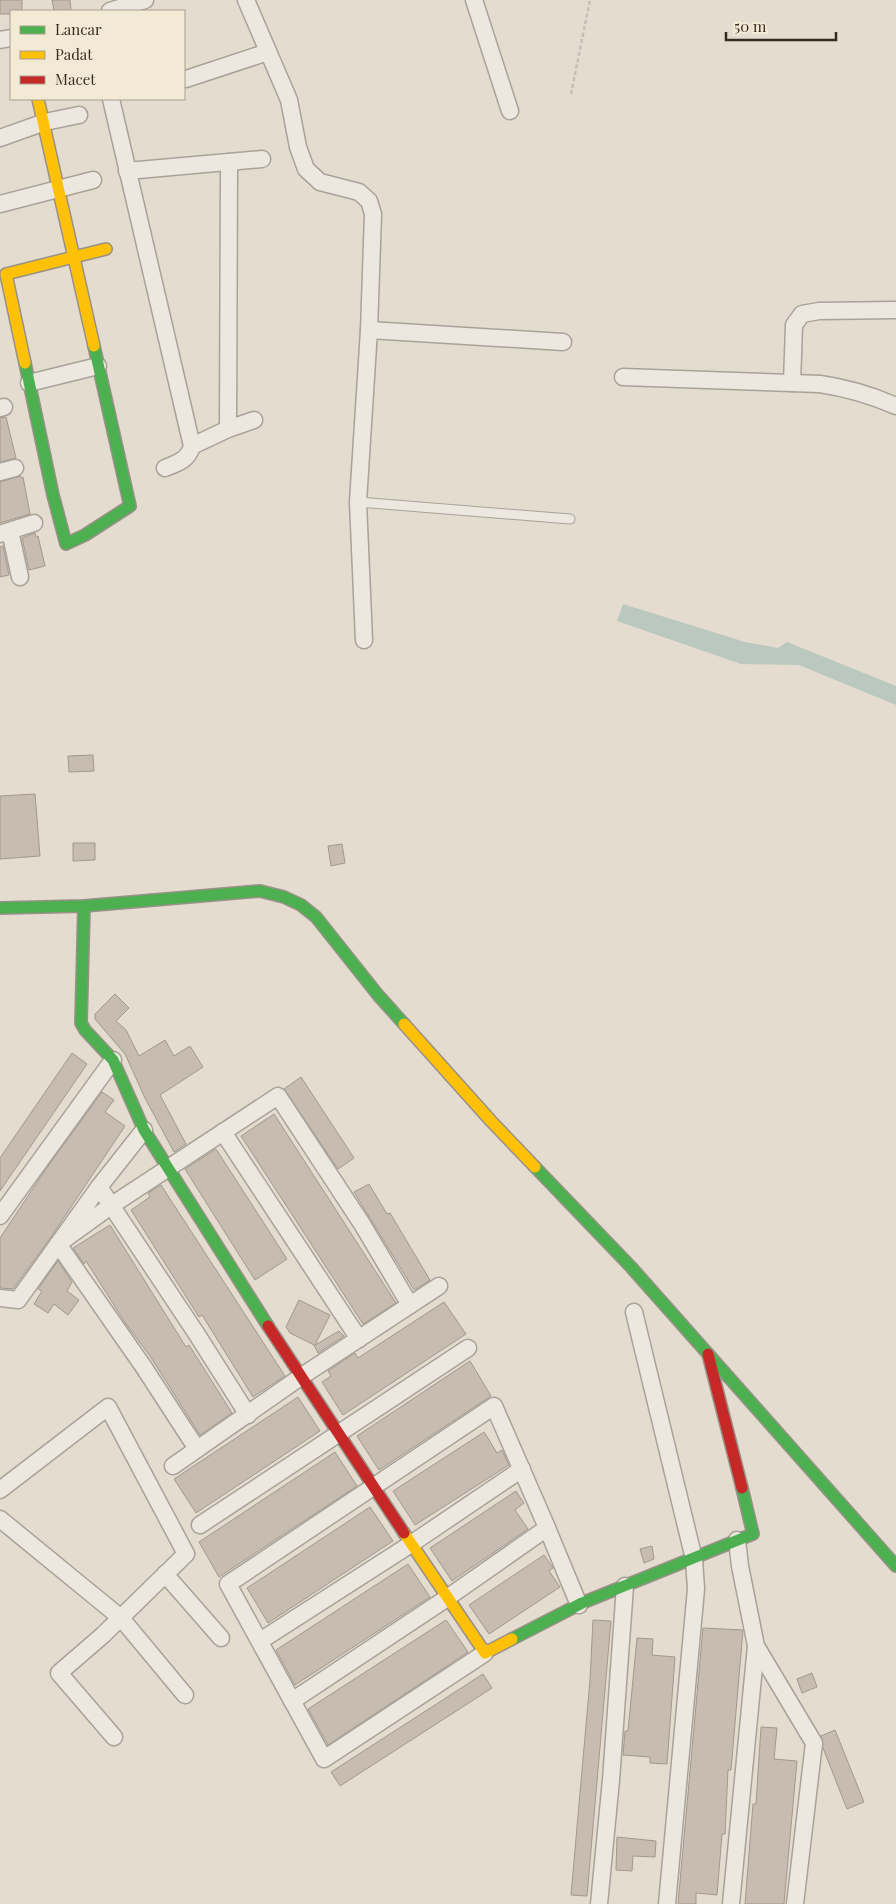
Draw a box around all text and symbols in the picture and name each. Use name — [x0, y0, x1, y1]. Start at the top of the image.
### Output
legend — [10, 10, 185, 100]
scale bar — [726, 10, 836, 42]
text: 50 m — [734, 16, 767, 36]
text: Lancar — [55, 19, 102, 39]
text: Padat — [55, 44, 93, 64]
text: Macet — [55, 69, 96, 89]

